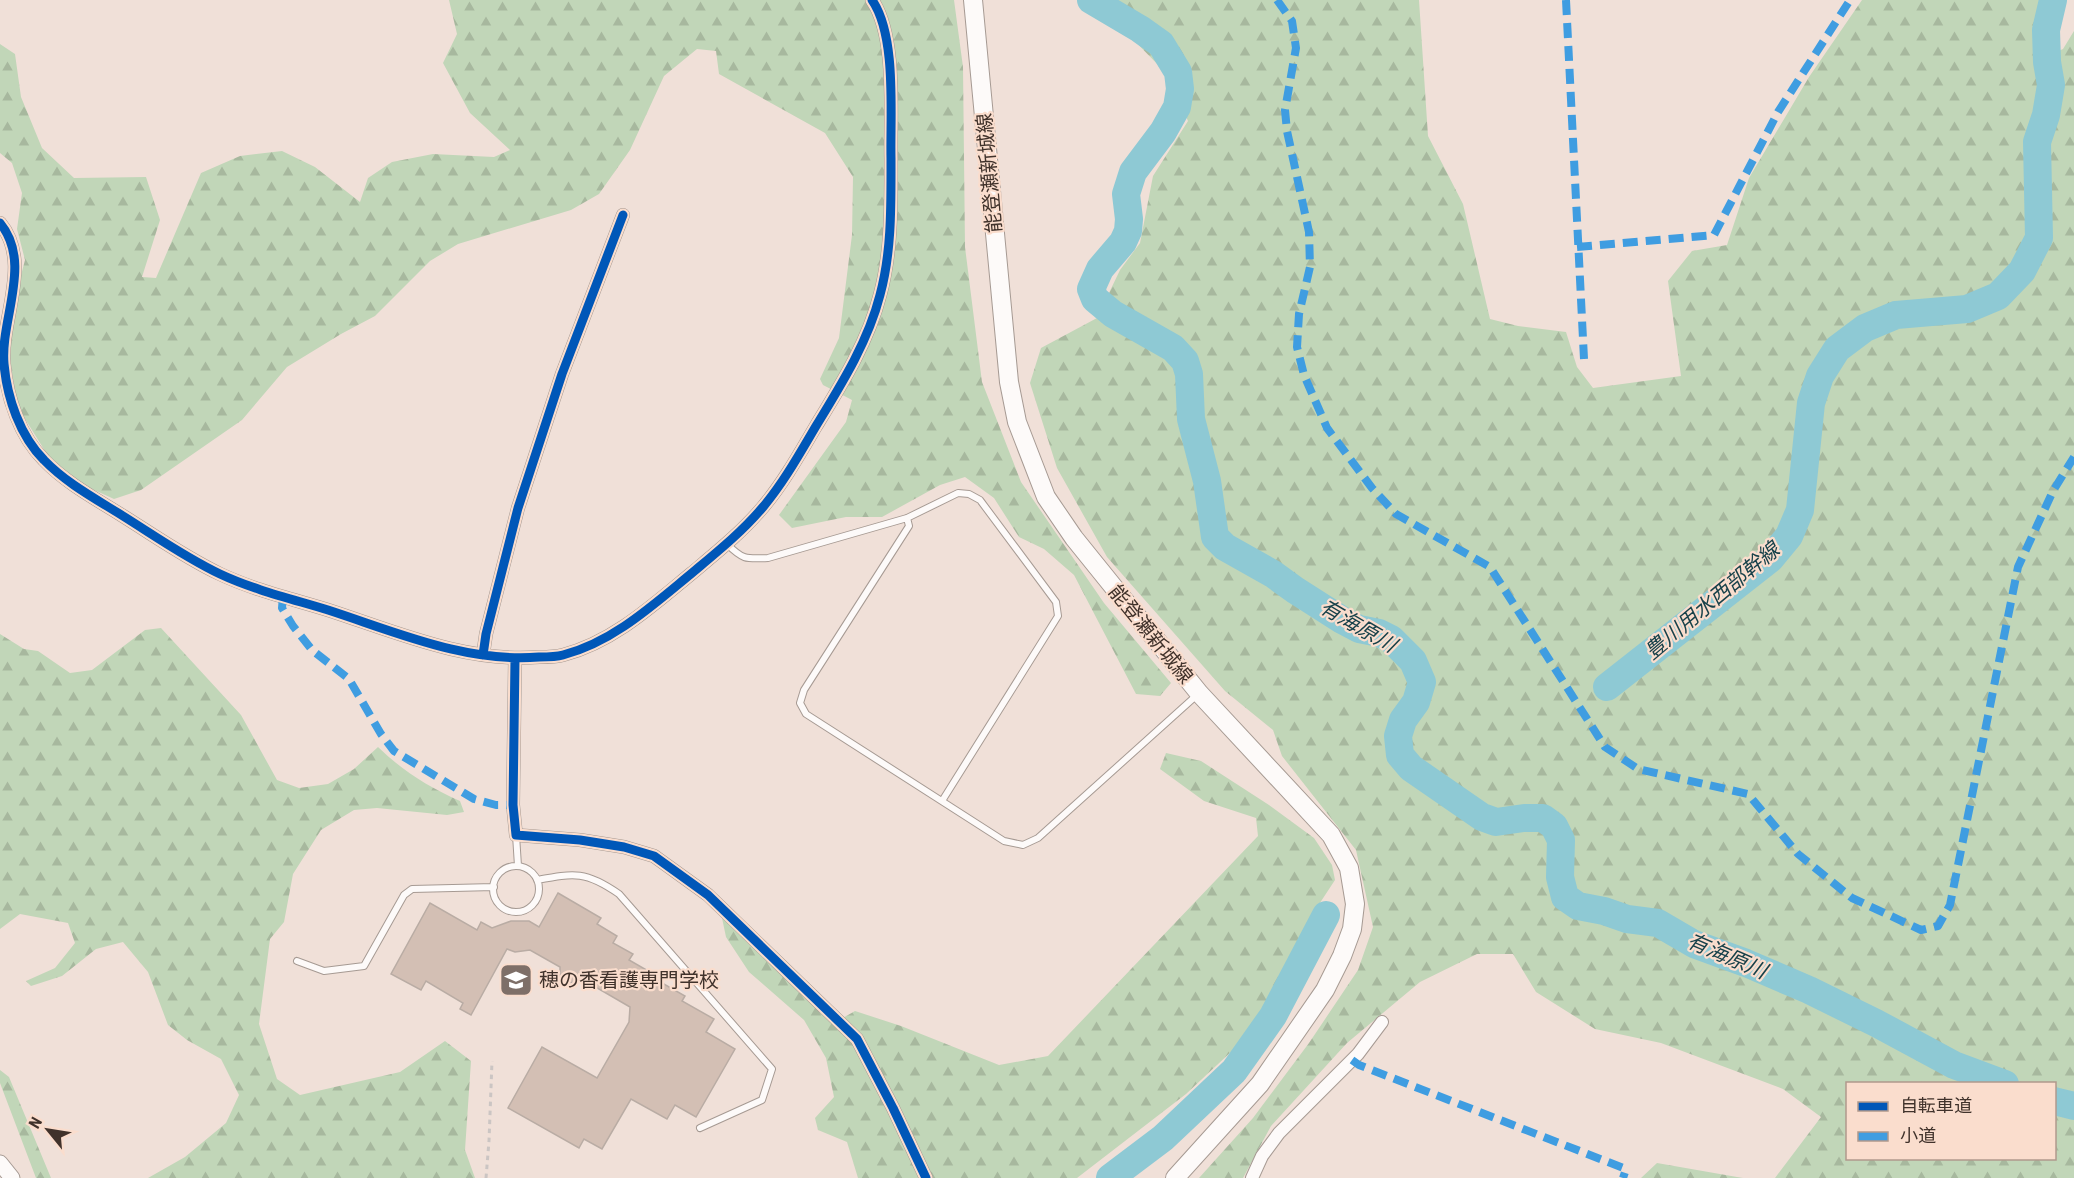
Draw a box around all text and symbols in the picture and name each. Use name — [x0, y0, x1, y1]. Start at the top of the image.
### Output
street label: 能登瀬新城線 — [972, 112, 1006, 234]
water label: 豊川用水西部幹線 — [1640, 536, 1786, 664]
street label: 能登瀬新城線 — [1104, 580, 1198, 688]
water label: 有海原川 — [1316, 595, 1402, 658]
water label: 有海原川 — [1684, 929, 1772, 984]
school or university icon: 穂の香看護専門学校 — [498, 962, 534, 998]
place label: 穂の香看護専門学校 — [539, 968, 719, 992]
legend — [1846, 1082, 2056, 1160]
text: 自転車道 — [1900, 1095, 1972, 1116]
north arrow — [18, 1100, 78, 1160]
text: N — [25, 1114, 46, 1132]
text: 小道 — [1900, 1125, 1936, 1146]

